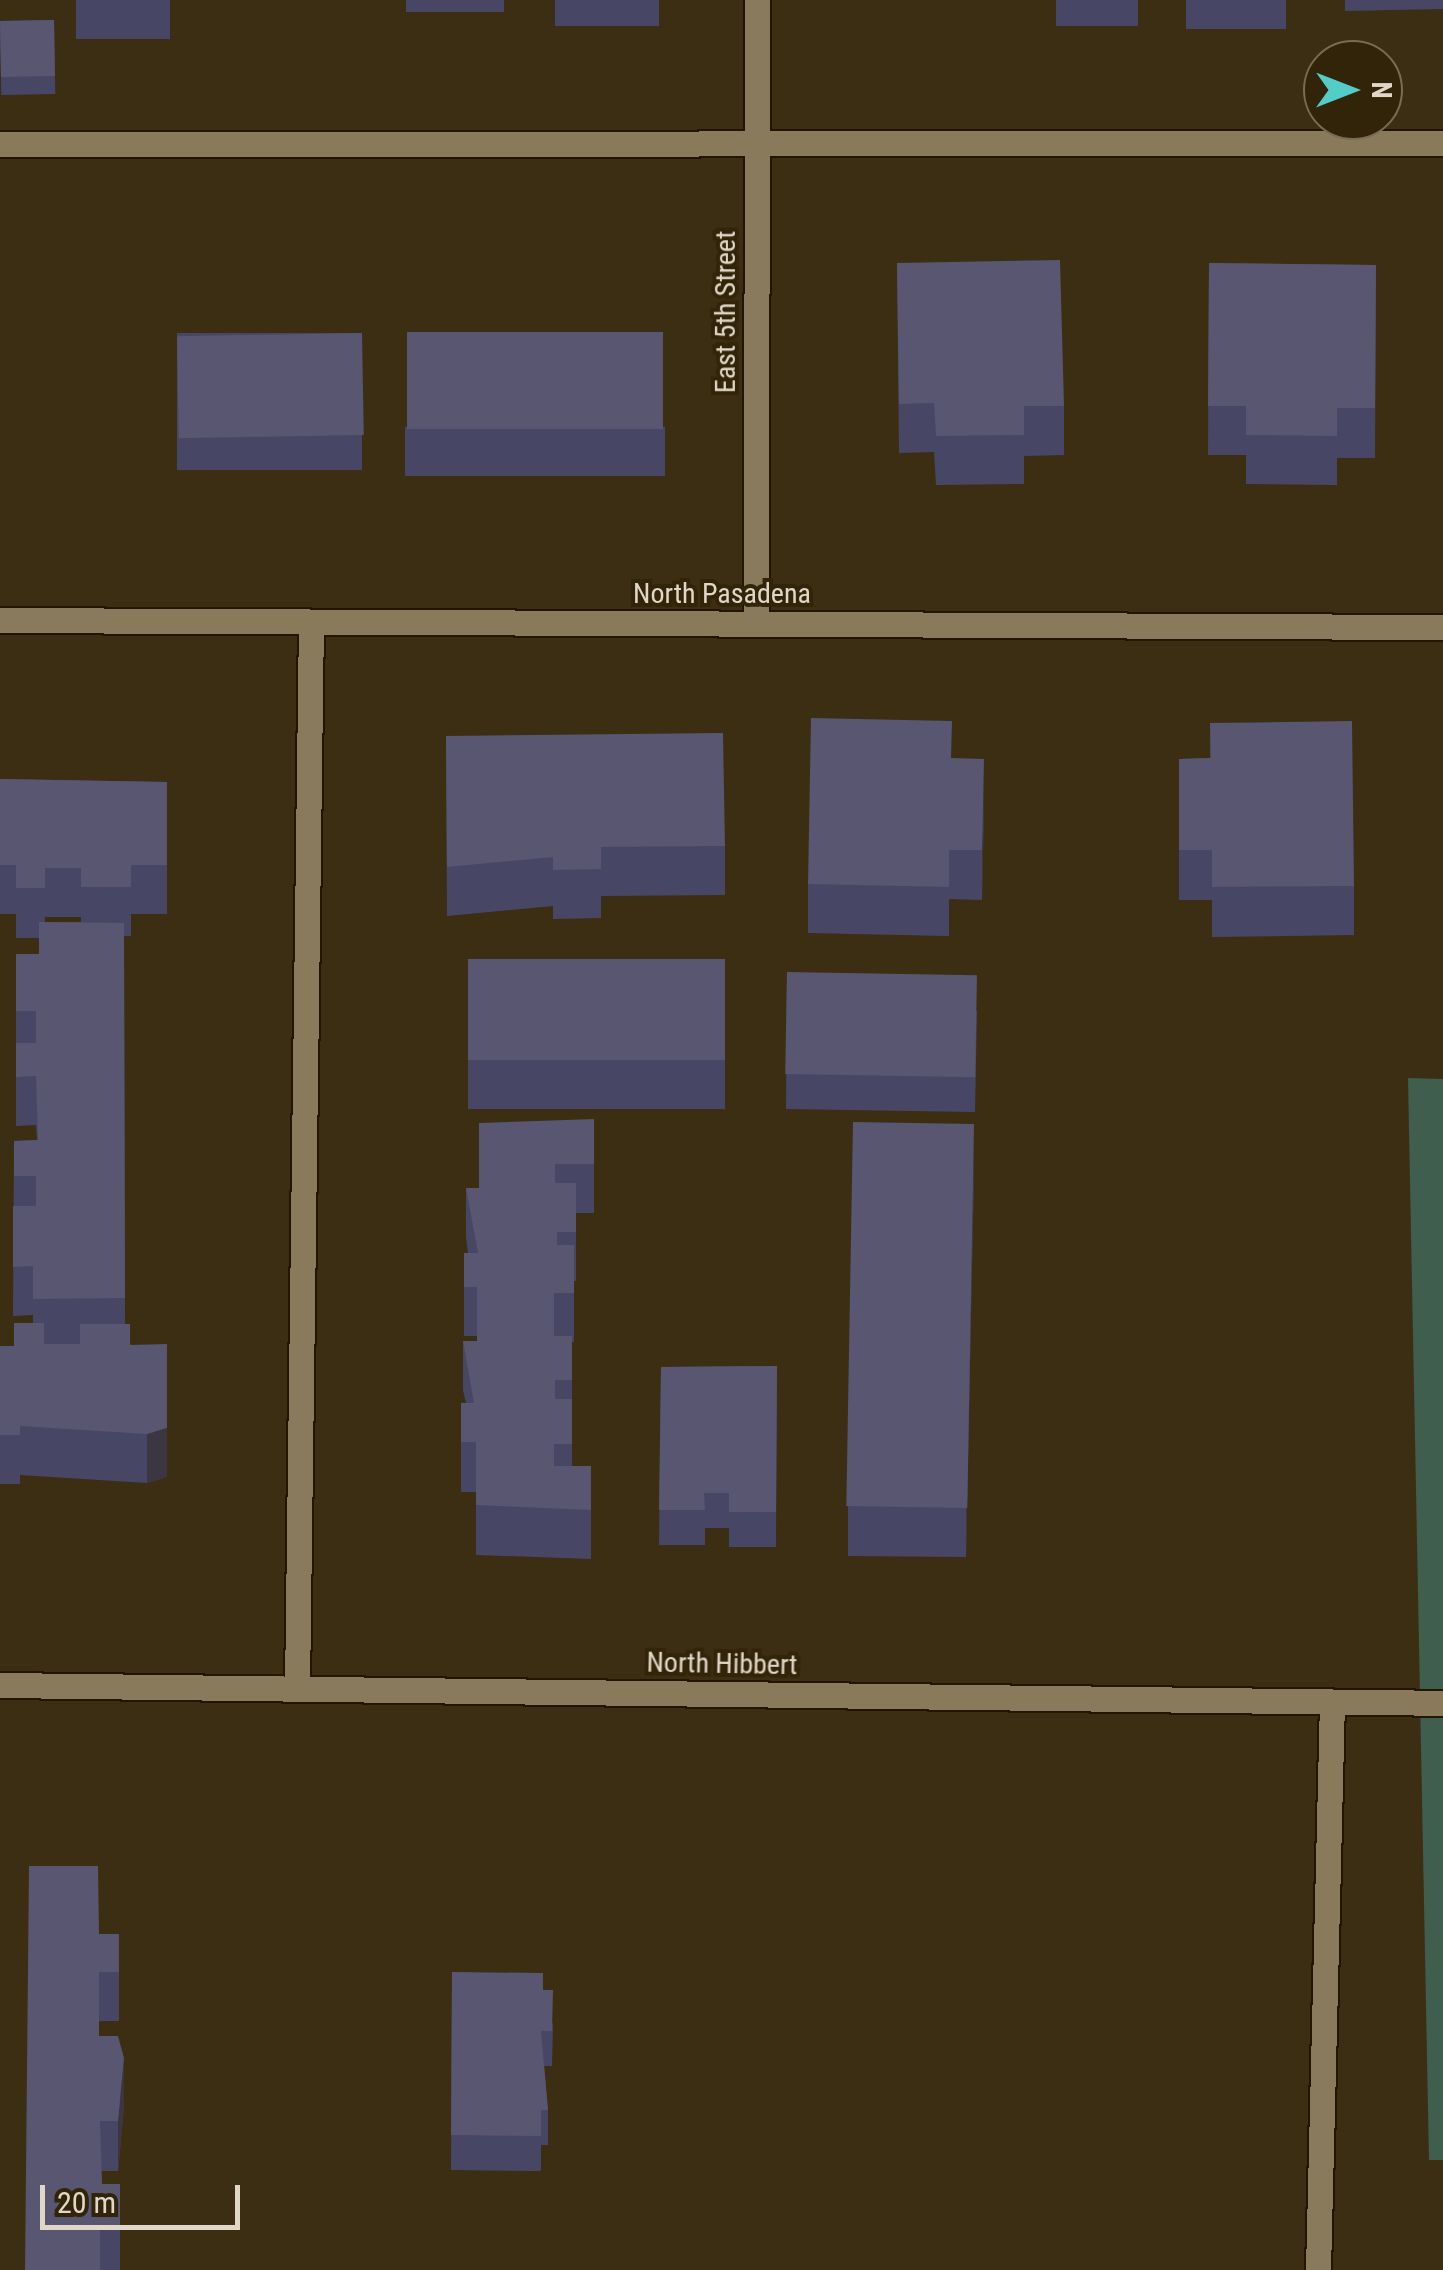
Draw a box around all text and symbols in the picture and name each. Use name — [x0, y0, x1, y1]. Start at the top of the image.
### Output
north arrow — [1303, 40, 1403, 140]
text: N — [1365, 81, 1398, 99]
street label: East 5th Street — [709, 231, 743, 393]
street label: North Pasadena — [633, 577, 811, 611]
street label: North Hibbert — [646, 1646, 798, 1682]
scale bar — [45, 2165, 245, 2227]
text: 20 m — [57, 2185, 116, 2220]

